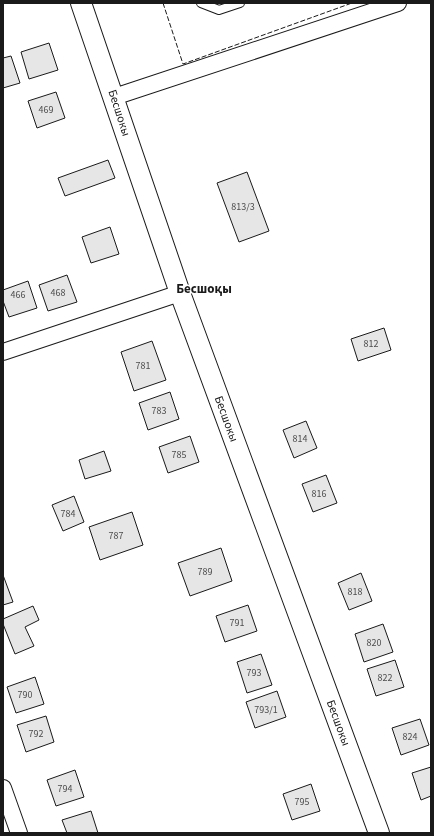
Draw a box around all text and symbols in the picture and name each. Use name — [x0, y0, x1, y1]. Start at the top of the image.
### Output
street label: Бесшокы — [104, 88, 134, 138]
house number: 469 — [39, 103, 53, 117]
house number: 813/3 — [231, 200, 255, 214]
district label: Бесшоқы — [176, 280, 232, 298]
house number: 468 — [51, 286, 65, 300]
house number: 466 — [11, 288, 25, 302]
house number: 812 — [364, 337, 378, 351]
house number: 781 — [136, 359, 150, 373]
street label: Бесшокы — [210, 394, 242, 444]
house number: 783 — [152, 404, 166, 418]
house number: 814 — [293, 432, 307, 446]
house number: 785 — [172, 448, 186, 462]
house number: 816 — [312, 487, 326, 501]
house number: 784 — [61, 507, 75, 521]
house number: 787 — [109, 529, 123, 543]
house number: 789 — [198, 565, 212, 579]
house number: 818 — [348, 585, 362, 599]
house number: 791 — [230, 616, 244, 630]
house number: 820 — [367, 636, 381, 650]
house number: 793 — [247, 666, 261, 680]
house number: 822 — [378, 671, 392, 685]
house number: 790 — [18, 688, 32, 702]
street label: Бесшокы — [322, 698, 354, 748]
house number: 793/1 — [254, 703, 278, 717]
house number: 792 — [29, 727, 43, 741]
house number: 824 — [403, 730, 417, 744]
house number: 794 — [58, 782, 72, 796]
house number: 795 — [295, 795, 309, 809]

